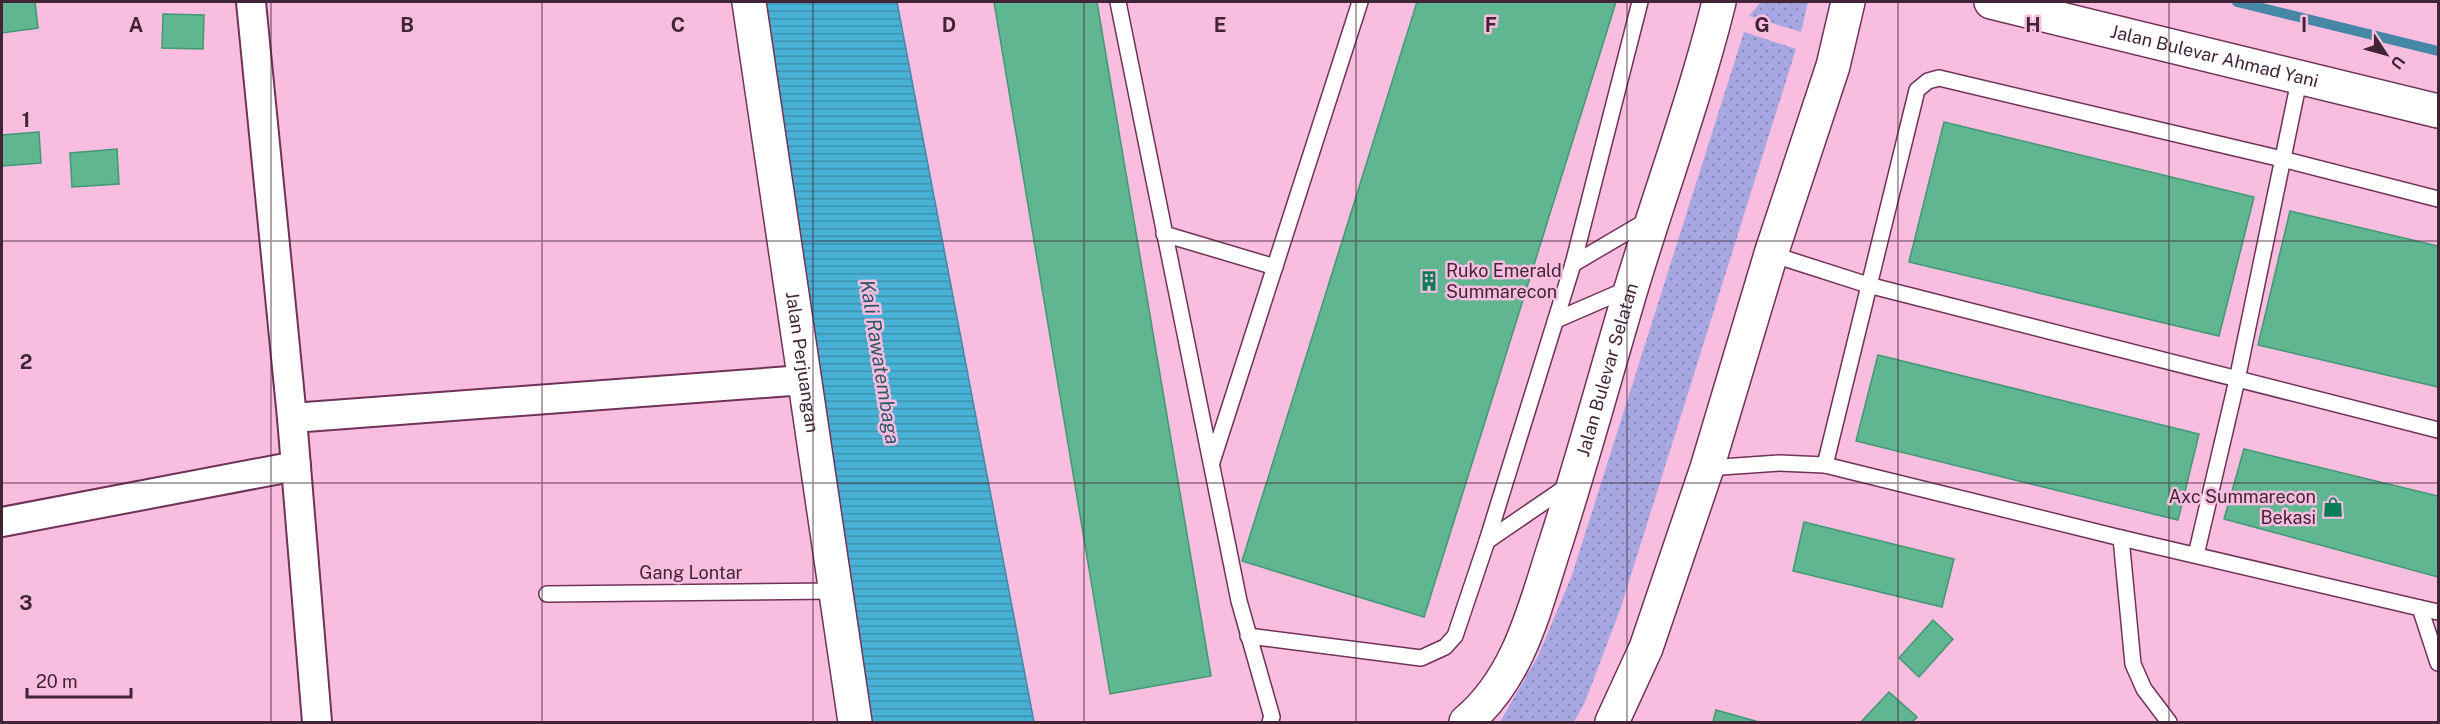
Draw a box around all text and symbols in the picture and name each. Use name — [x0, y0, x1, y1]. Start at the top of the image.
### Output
text: A — [129, 13, 143, 37]
text: B — [400, 13, 414, 37]
text: C — [671, 13, 685, 37]
text: D — [942, 13, 956, 37]
text: E — [1214, 13, 1226, 37]
text: F — [1485, 13, 1497, 37]
text: G — [1754, 13, 1770, 37]
text: H — [2025, 13, 2041, 37]
text: I — [2301, 13, 2307, 37]
street label: Jalan Bulevar Ahmad Yani — [2108, 21, 2321, 91]
north arrow — [2356, 24, 2416, 84]
text: U — [2387, 52, 2409, 73]
text: 1 — [22, 108, 30, 132]
place label: Ruko Emerald Summarecon — [1446, 260, 1562, 302]
building icon: Ruko Emerald Summarecon — [1417, 269, 1441, 293]
water label: Kali Rawatembaga — [855, 278, 905, 446]
street label: Jalan Bulevar Selatan — [1572, 280, 1642, 459]
street label: Jalan Perjuangan — [782, 290, 823, 434]
text: 2 — [20, 350, 32, 374]
place label: Axc Summarecon Bekasi — [2169, 486, 2316, 528]
shop icon: Axc Summarecon Bekasi — [2321, 495, 2345, 519]
street label: Gang Lontar — [639, 562, 743, 583]
text: 3 — [19, 591, 33, 615]
scale bar — [27, 661, 130, 699]
text: 20 m — [36, 671, 78, 692]

